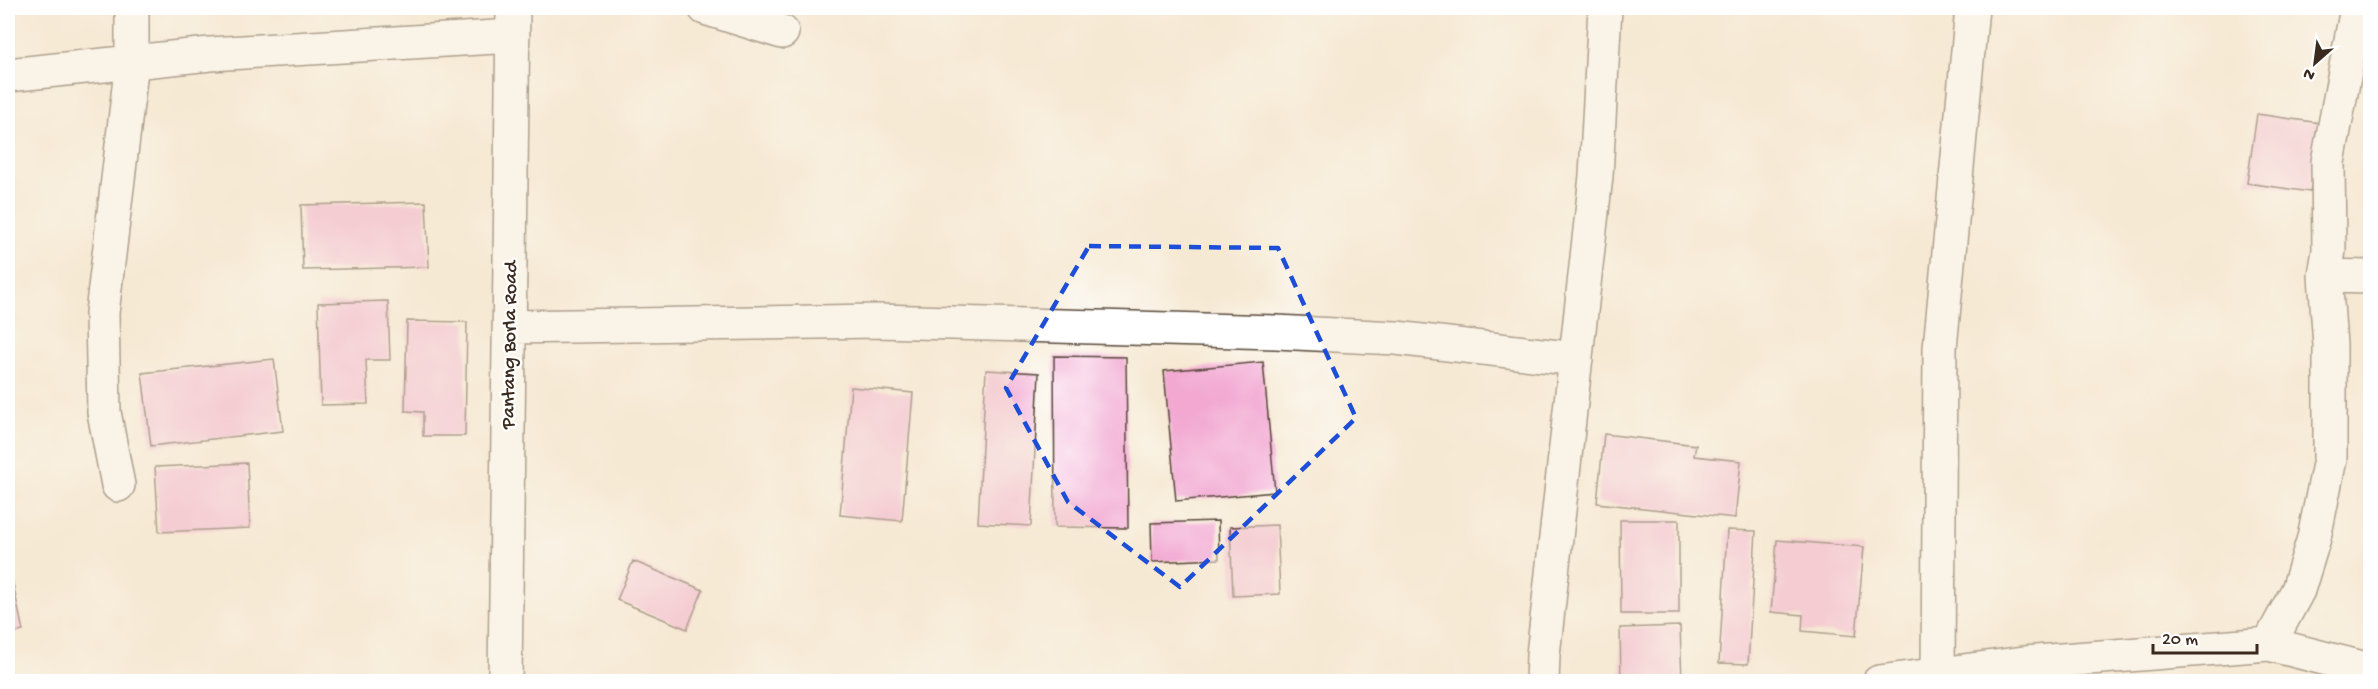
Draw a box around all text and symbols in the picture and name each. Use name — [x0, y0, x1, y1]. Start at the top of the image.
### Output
north arrow — [2285, 33, 2345, 93]
text: N — [2300, 62, 2319, 84]
street label: Pantang Borla Road — [498, 258, 524, 430]
scale bar — [2153, 617, 2256, 655]
text: 20 m — [2162, 630, 2198, 651]

